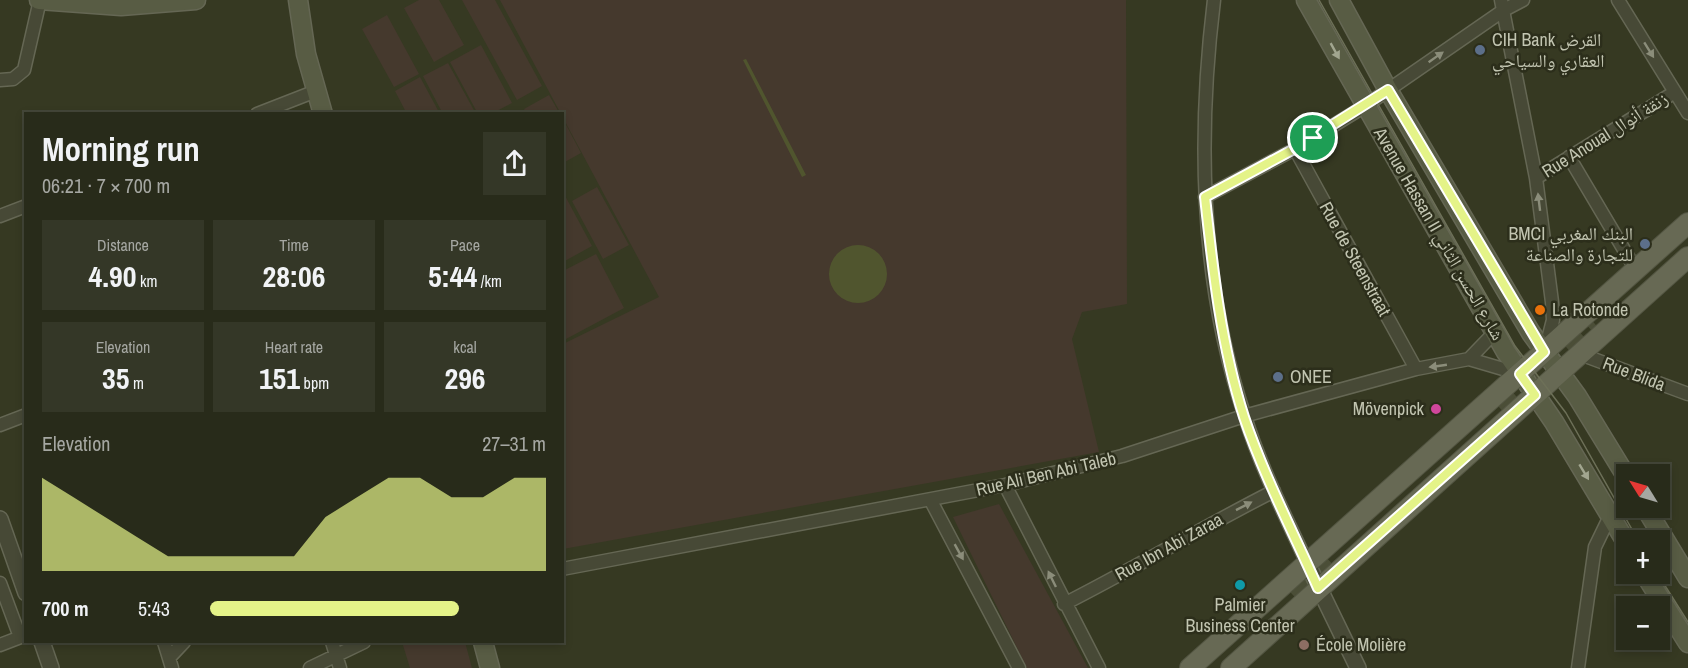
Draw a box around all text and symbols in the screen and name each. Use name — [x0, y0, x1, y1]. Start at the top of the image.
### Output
place label: CIH Bank القرض العقاري والسياحي — [1492, 27, 1605, 76]
one-way arrow — [1644, 42, 1655, 58]
one-way arrow — [1330, 43, 1340, 60]
marker: CIH Bank القرض العقاري والسياحي — [1473, 43, 1487, 57]
one-way arrow — [1428, 51, 1444, 63]
street label: Rue Anoual زنقة أنوال — [1537, 86, 1673, 183]
pin — [1287, 112, 1338, 163]
icon: arrive — [1296, 121, 1329, 154]
street label: Avenue Hassan II شارع الحسن الثاني — [1365, 122, 1511, 346]
text: Morning run — [42, 127, 200, 171]
button: share — [483, 132, 546, 195]
text: 06:21 · 7 × 700 m — [42, 172, 170, 199]
one-way arrow — [1534, 193, 1544, 212]
street label: Rue de Steenstraat — [1314, 197, 1397, 320]
place label: BMCI البنك المغربي للتجارة والصناعة — [1508, 221, 1633, 267]
text: Distance — [97, 234, 149, 256]
text: Time — [279, 234, 309, 256]
text: Pace — [450, 234, 480, 256]
marker: BMCI البنك المغربي للتجارة والصناعة — [1638, 237, 1652, 251]
text: 4.90 — [88, 256, 136, 296]
text: 28:06 — [263, 256, 325, 296]
text: 5:44 — [428, 256, 477, 296]
text: km — [136, 270, 158, 292]
text: /km — [477, 270, 502, 292]
place label: La Rotonde — [1552, 297, 1628, 322]
marker: La Rotonde — [1533, 303, 1547, 317]
text: Elevation — [96, 336, 150, 358]
text: Heart rate — [265, 336, 323, 358]
text: kcal — [453, 336, 477, 358]
street label: Rue Blida — [1599, 350, 1669, 397]
text: 35 — [102, 358, 129, 398]
text: 151 — [259, 358, 300, 398]
text: 296 — [444, 358, 486, 398]
one-way arrow — [1428, 361, 1447, 370]
place label: ONEE — [1290, 364, 1332, 389]
marker: ONEE — [1271, 370, 1285, 384]
text: m — [129, 372, 144, 394]
text: bpm — [300, 372, 329, 394]
place label: Mövenpick — [1353, 396, 1425, 421]
marker: Mövenpick — [1429, 402, 1443, 416]
text: Elevation — [42, 430, 110, 457]
text: 27–31 m — [482, 430, 546, 457]
street label: Rue Ali Ben Abi Taleb — [973, 445, 1118, 502]
one-way arrow — [1579, 464, 1589, 481]
north arrow — [1616, 464, 1670, 518]
map controls — [1616, 464, 1670, 650]
one-way arrow — [1236, 501, 1253, 511]
street label: Rue Ibn Abi Zaraa — [1110, 507, 1227, 587]
button: + — [1616, 530, 1670, 584]
one-way arrow — [954, 544, 964, 561]
one-way arrow — [1047, 571, 1056, 588]
marker: Palmier Business Center — [1233, 578, 1247, 592]
place label: Palmier Business Center — [1185, 592, 1295, 638]
text: 700 m — [42, 595, 89, 622]
text: 5:43 — [138, 595, 170, 622]
button: − — [1616, 596, 1670, 650]
place label: École Molière — [1316, 632, 1406, 657]
marker: École Molière — [1297, 638, 1311, 652]

